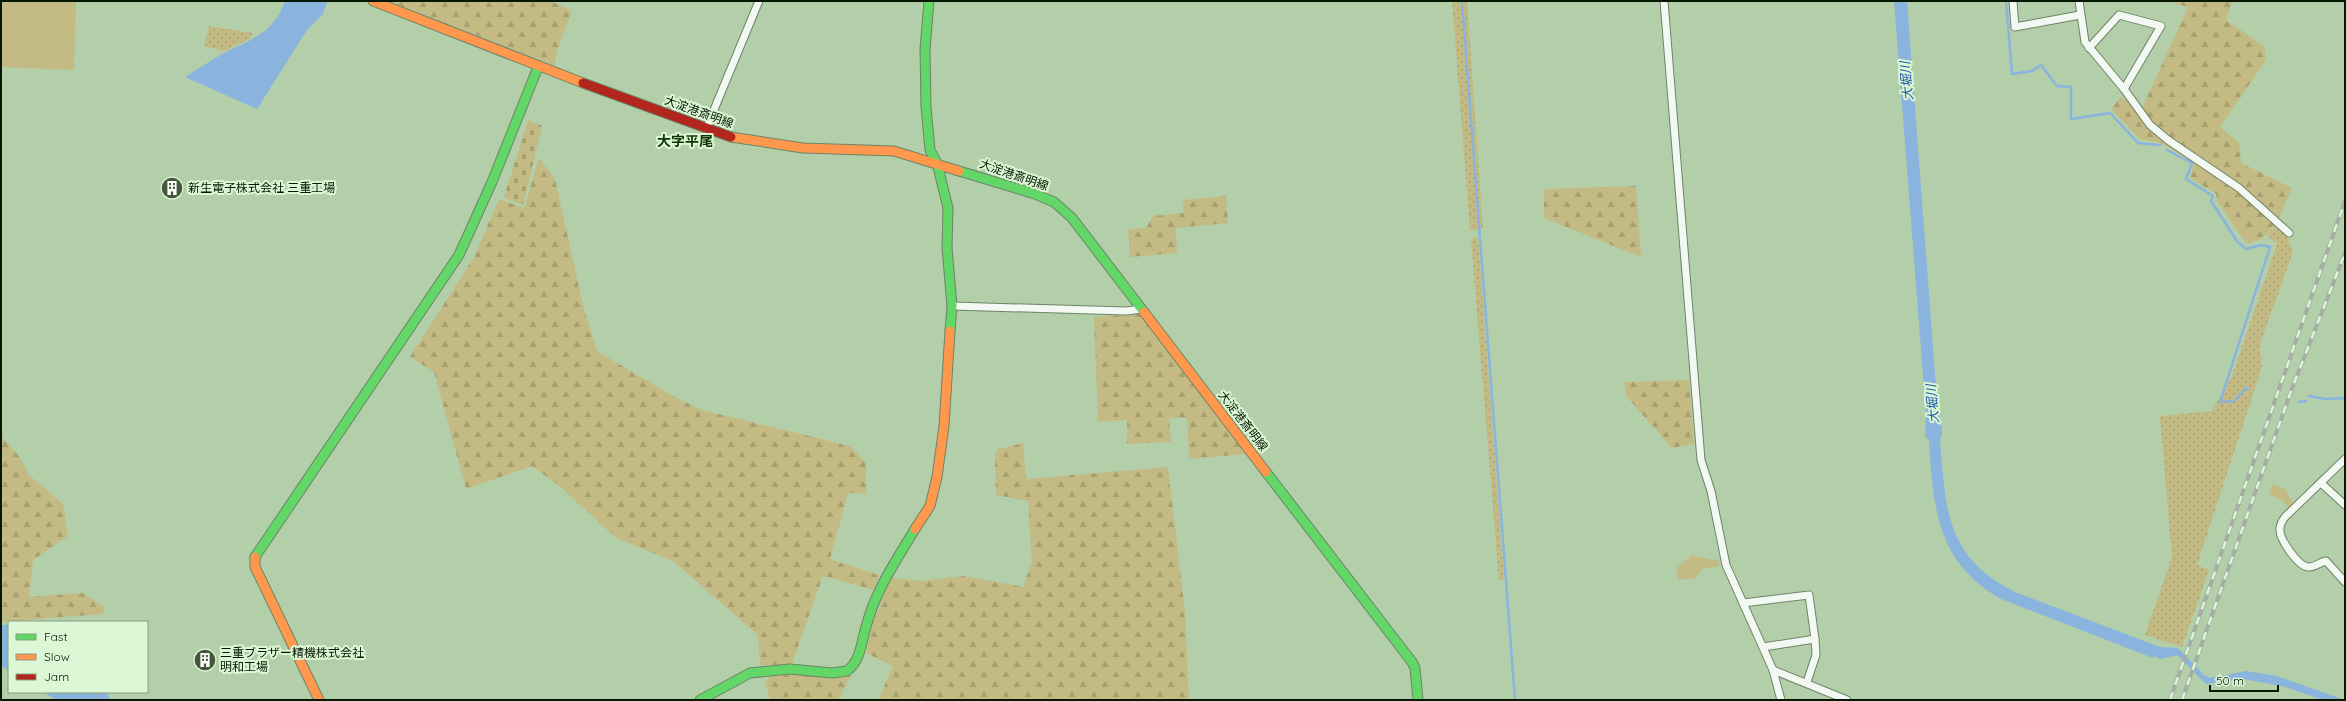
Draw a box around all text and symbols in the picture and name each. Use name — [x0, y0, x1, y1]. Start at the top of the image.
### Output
water label: 大堀川 — [1896, 59, 1916, 101]
street label: 大淀港斎明線 — [663, 92, 736, 131]
district label: 大字平尾 — [657, 132, 713, 150]
street label: 大淀港斎明線 — [978, 156, 1051, 193]
building icon: 新生電子株式会社 三重工場 — [159, 175, 185, 201]
place label: 新生電子株式会社 三重工場 — [188, 180, 335, 195]
water label: 大堀川 — [1922, 382, 1942, 424]
street label: 大淀港斎明線 — [1215, 388, 1271, 454]
legend — [8, 621, 148, 693]
text: Fast — [44, 629, 68, 644]
place label: 三重ブラザー精機株式会社 明和工場 — [220, 645, 364, 674]
building icon: 三重ブラザー精機株式会社 明和工場 — [192, 647, 218, 673]
text: Slow — [44, 649, 70, 664]
scale bar — [2210, 667, 2278, 693]
text: Jam — [44, 669, 69, 684]
text: 50 m — [2216, 673, 2244, 688]

